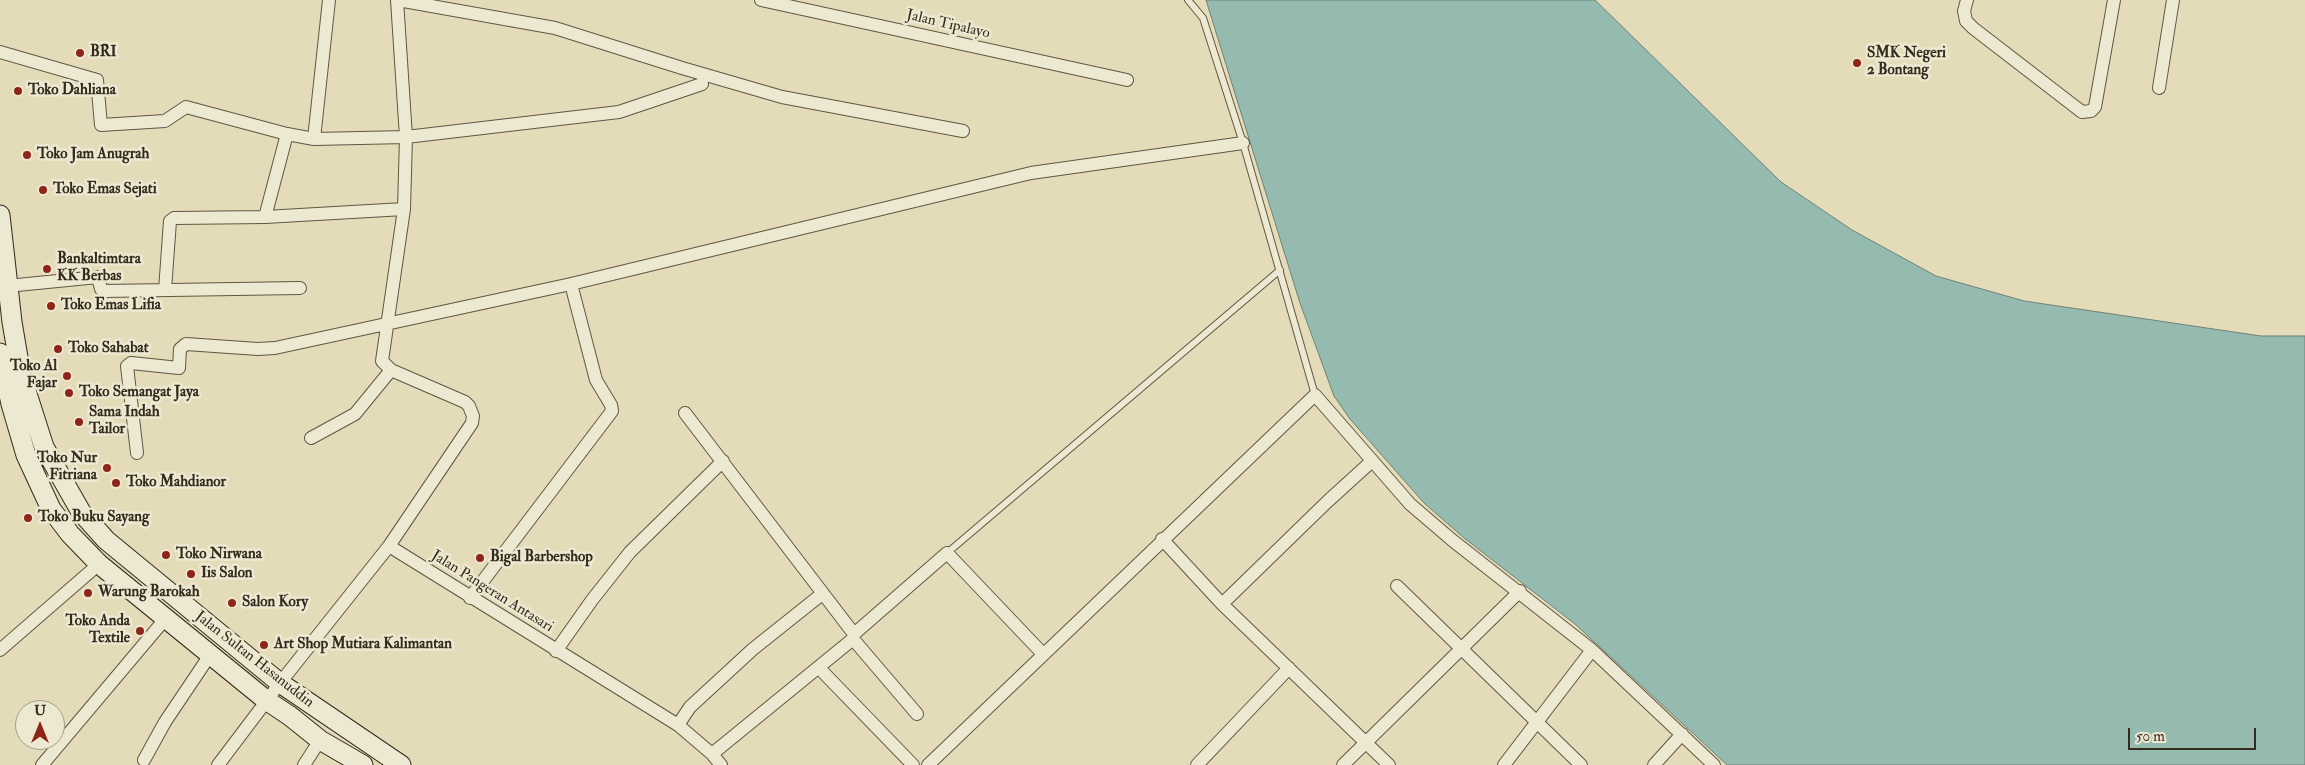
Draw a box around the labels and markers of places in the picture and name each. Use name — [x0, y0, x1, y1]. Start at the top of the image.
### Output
place label: BRI — [90, 44, 117, 62]
place label: SMK Negeri 2 Bontang — [1867, 45, 1946, 80]
marker: BRI — [74, 47, 86, 59]
marker: SMK Negeri 2 Bontang — [1851, 57, 1863, 69]
place label: Toko Dahliana — [28, 82, 116, 100]
marker: Toko Dahliana — [12, 85, 24, 97]
place label: Toko Jam Anugrah — [37, 146, 149, 164]
marker: Toko Jam Anugrah — [21, 149, 33, 161]
place label: Toko Emas Sejati — [53, 181, 157, 199]
marker: Toko Emas Sejati — [37, 184, 49, 196]
place label: Bankaltimtara KK Berbas — [57, 251, 141, 286]
marker: Bankaltimtara KK Berbas — [41, 263, 53, 275]
place label: Toko Emas Lifia — [61, 297, 161, 315]
marker: Toko Emas Lifia — [45, 300, 57, 312]
place label: Toko Sahabat — [68, 340, 149, 358]
marker: Toko Sahabat — [52, 343, 64, 355]
place label: Toko Al Fajar — [10, 358, 57, 393]
marker: Toko Al Fajar — [61, 370, 73, 382]
place label: Toko Semangat Jaya — [79, 384, 199, 402]
marker: Toko Semangat Jaya — [63, 387, 75, 399]
place label: Sama Indah Tailor — [89, 404, 160, 439]
marker: Sama Indah Tailor — [73, 416, 85, 428]
place label: Toko Nur Fitriana — [37, 450, 97, 485]
marker: Toko Nur Fitriana — [101, 462, 113, 474]
place label: Toko Mahdianor — [126, 474, 226, 492]
marker: Toko Mahdianor — [110, 477, 122, 489]
place label: Toko Buku Sayang — [38, 509, 149, 527]
marker: Toko Buku Sayang — [22, 512, 34, 524]
place label: Toko Nirwana — [176, 546, 262, 564]
marker: Toko Nirwana — [160, 549, 172, 561]
place label: Bigal Barbershop — [490, 549, 593, 567]
marker: Bigal Barbershop — [474, 552, 486, 564]
place label: Iis Salon — [201, 565, 253, 583]
marker: Iis Salon — [185, 568, 197, 580]
place label: Warung Barokah — [98, 584, 200, 602]
marker: Warung Barokah — [82, 587, 94, 599]
place label: Salon Kory — [242, 594, 308, 612]
marker: Salon Kory — [226, 597, 238, 609]
place label: Toko Anda Textile — [66, 613, 130, 648]
marker: Toko Anda Textile — [134, 625, 146, 637]
place label: Art Shop Mutiara Kalimantan — [274, 636, 452, 654]
marker: Art Shop Mutiara Kalimantan — [258, 639, 270, 651]

